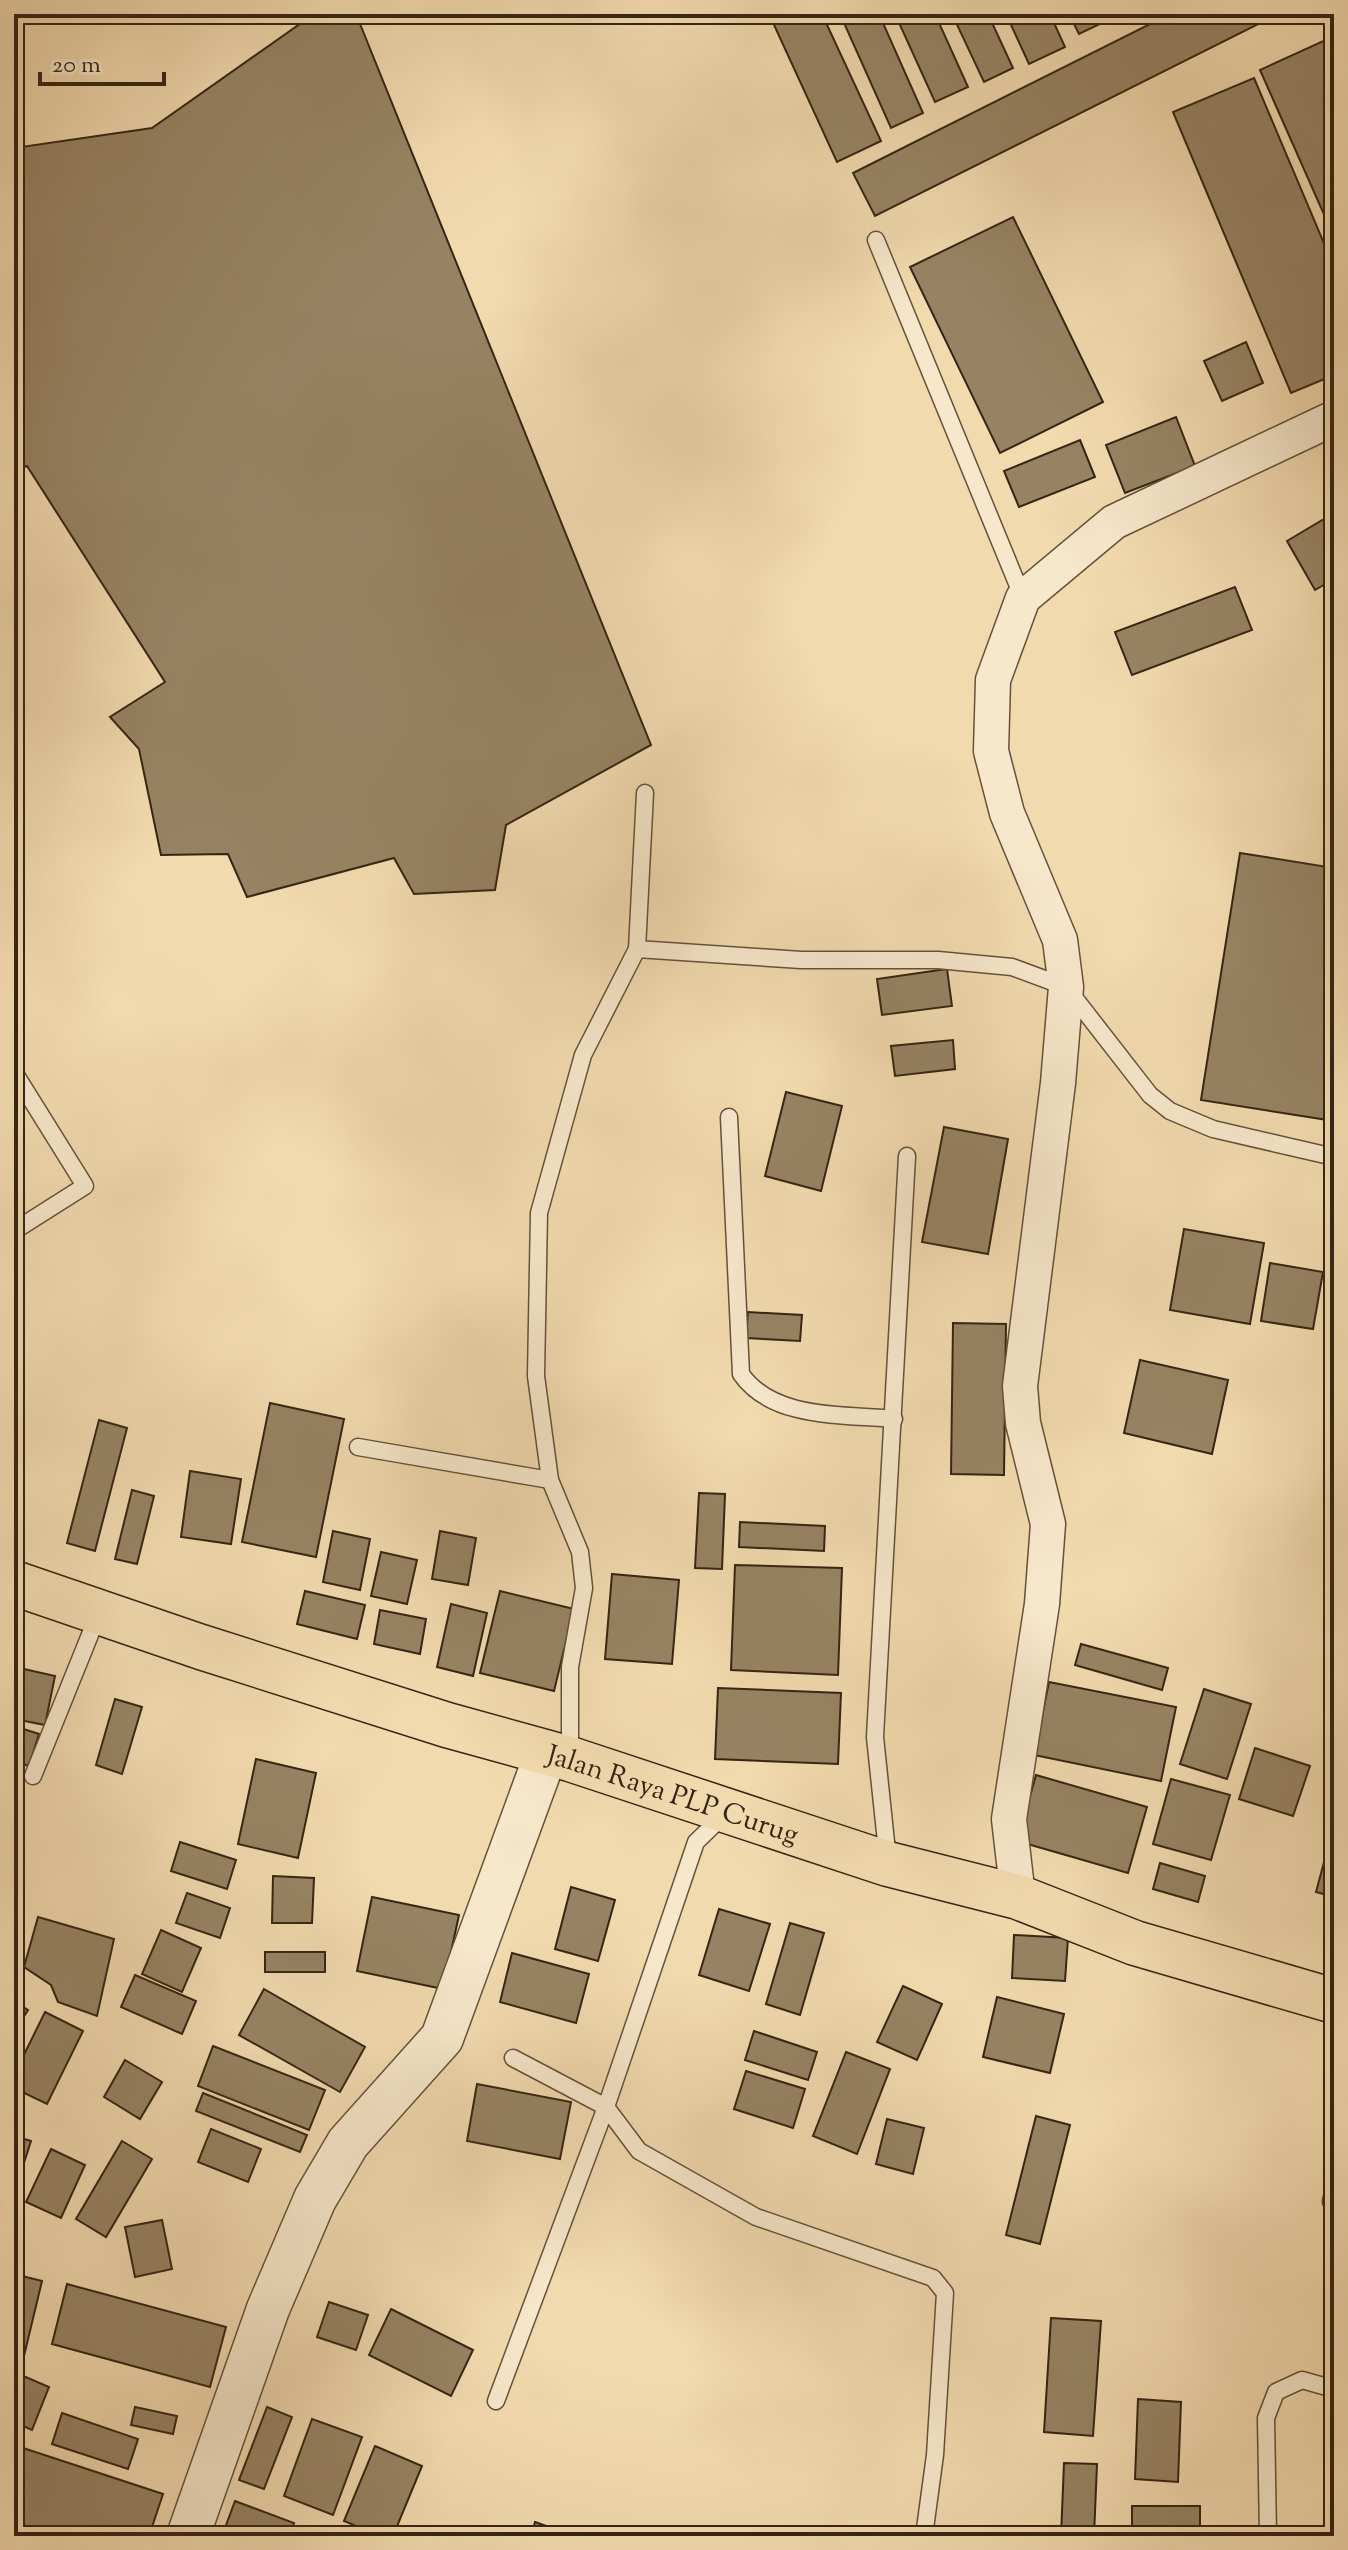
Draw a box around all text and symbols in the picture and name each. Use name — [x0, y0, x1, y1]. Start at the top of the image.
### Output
scale bar — [40, 36, 164, 86]
text: 20 m — [52, 49, 101, 83]
street label: Jalan Raya PLP Curug — [540, 1736, 803, 1856]

